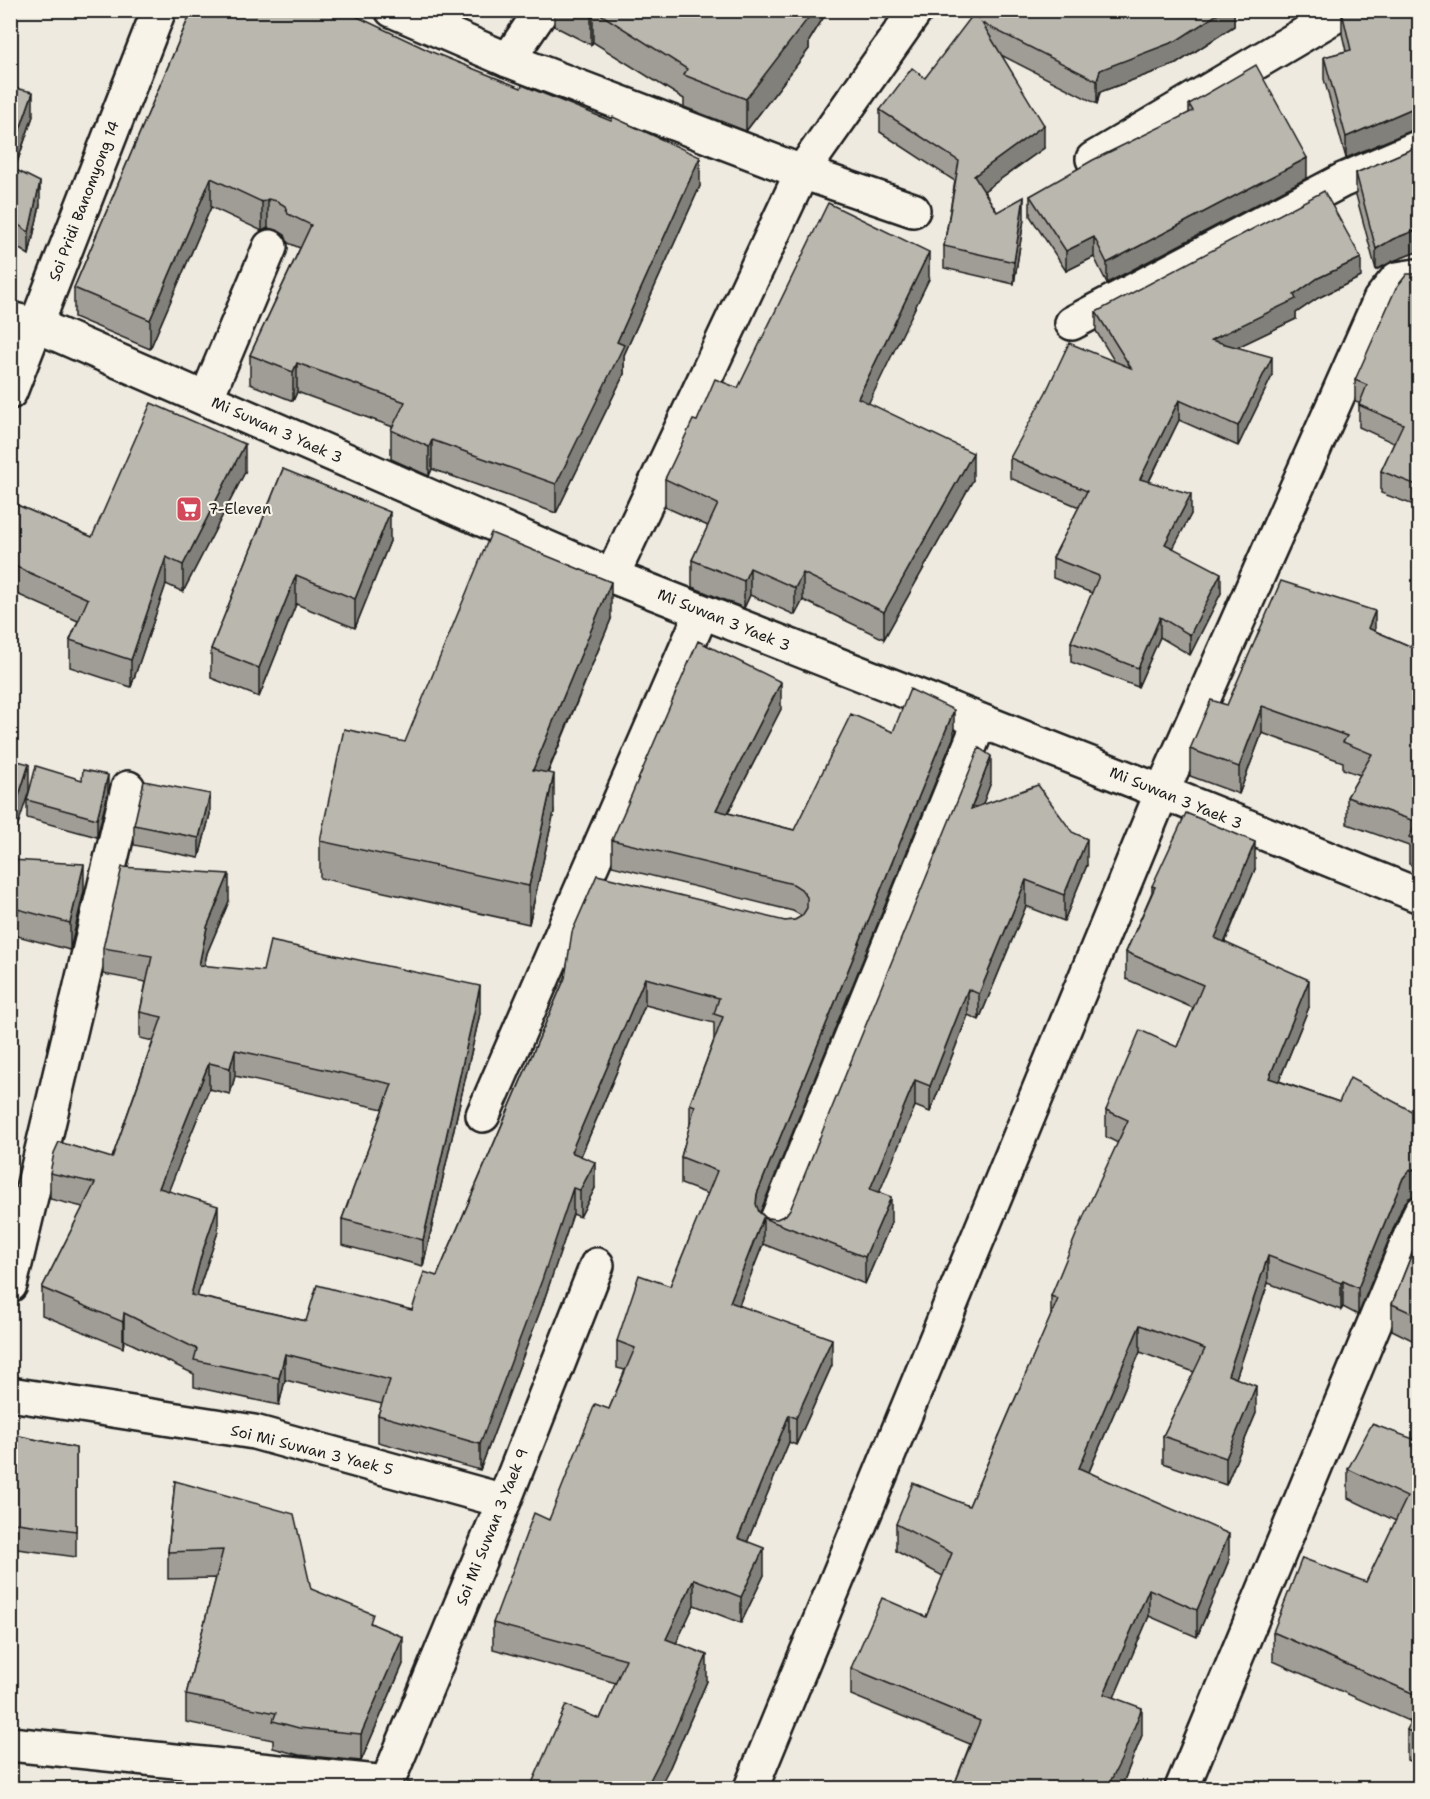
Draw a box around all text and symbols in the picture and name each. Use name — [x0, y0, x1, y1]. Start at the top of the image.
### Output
street label: Soi Pridi Banomyong 14 — [44, 118, 124, 284]
street label: Mi Suwan 3 Yaek 3 — [208, 392, 346, 468]
supermarket icon: 7-Eleven — [174, 494, 204, 524]
place label: 7-Eleven — [208, 499, 271, 519]
street label: Mi Suwan 3 Yaek 3 — [655, 584, 793, 656]
street label: Mi Suwan 3 Yaek 3 — [1107, 762, 1245, 834]
street label: Soi Mi Suwan 3 Yaek 5 — [229, 1420, 395, 1480]
street label: Soi Mi Suwan 3 Yaek 9 — [451, 1445, 533, 1609]

